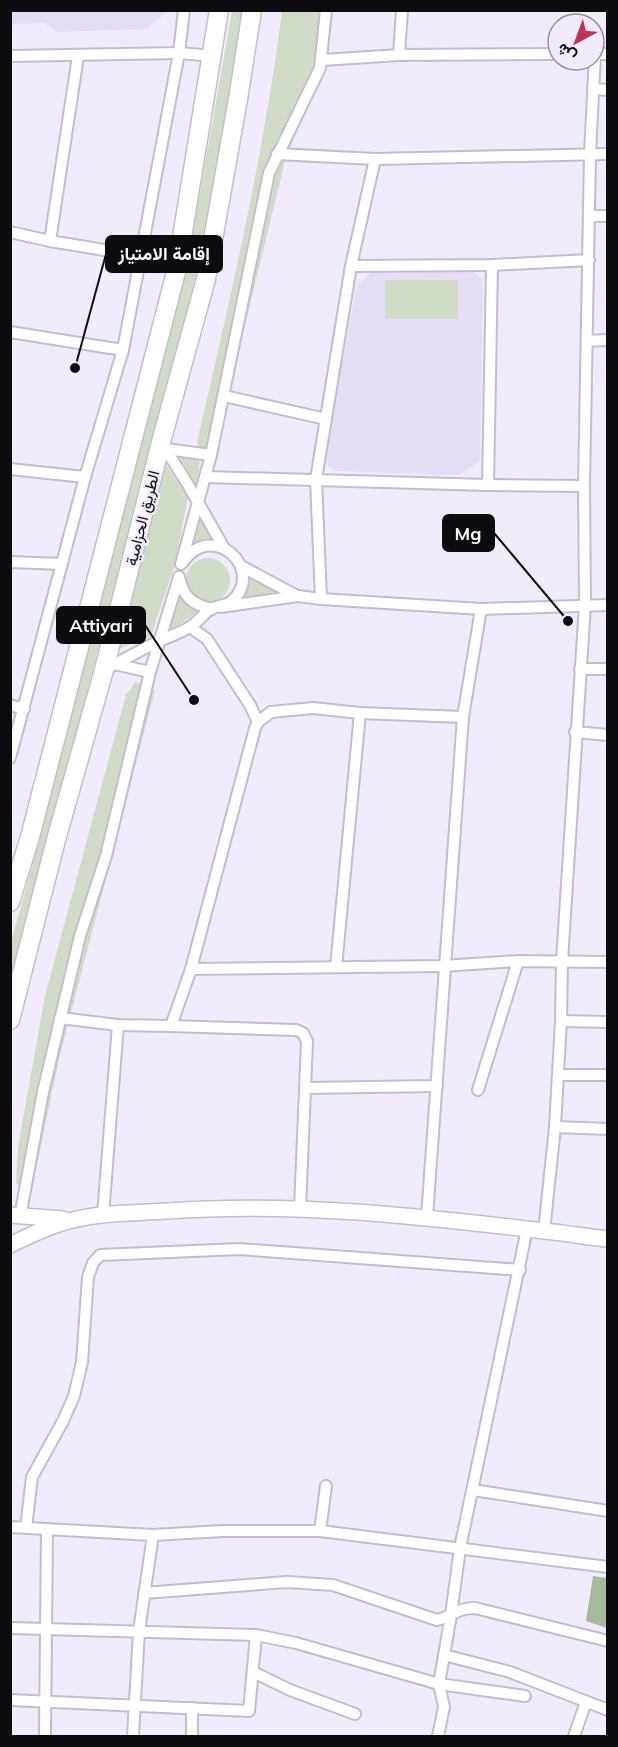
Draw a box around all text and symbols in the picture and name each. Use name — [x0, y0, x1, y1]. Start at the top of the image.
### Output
north arrow — [546, 12, 606, 72]
text: ش — [552, 39, 580, 67]
callout: إقامة الامتياز — [106, 236, 222, 272]
text: إقامة الامتياز — [117, 242, 210, 266]
street label: الطريق الحزامية — [121, 468, 164, 568]
callout: Mg — [443, 515, 494, 551]
text: Mg — [455, 522, 481, 545]
callout: Attiyari — [57, 607, 145, 643]
text: Attiyari — [69, 614, 133, 637]

